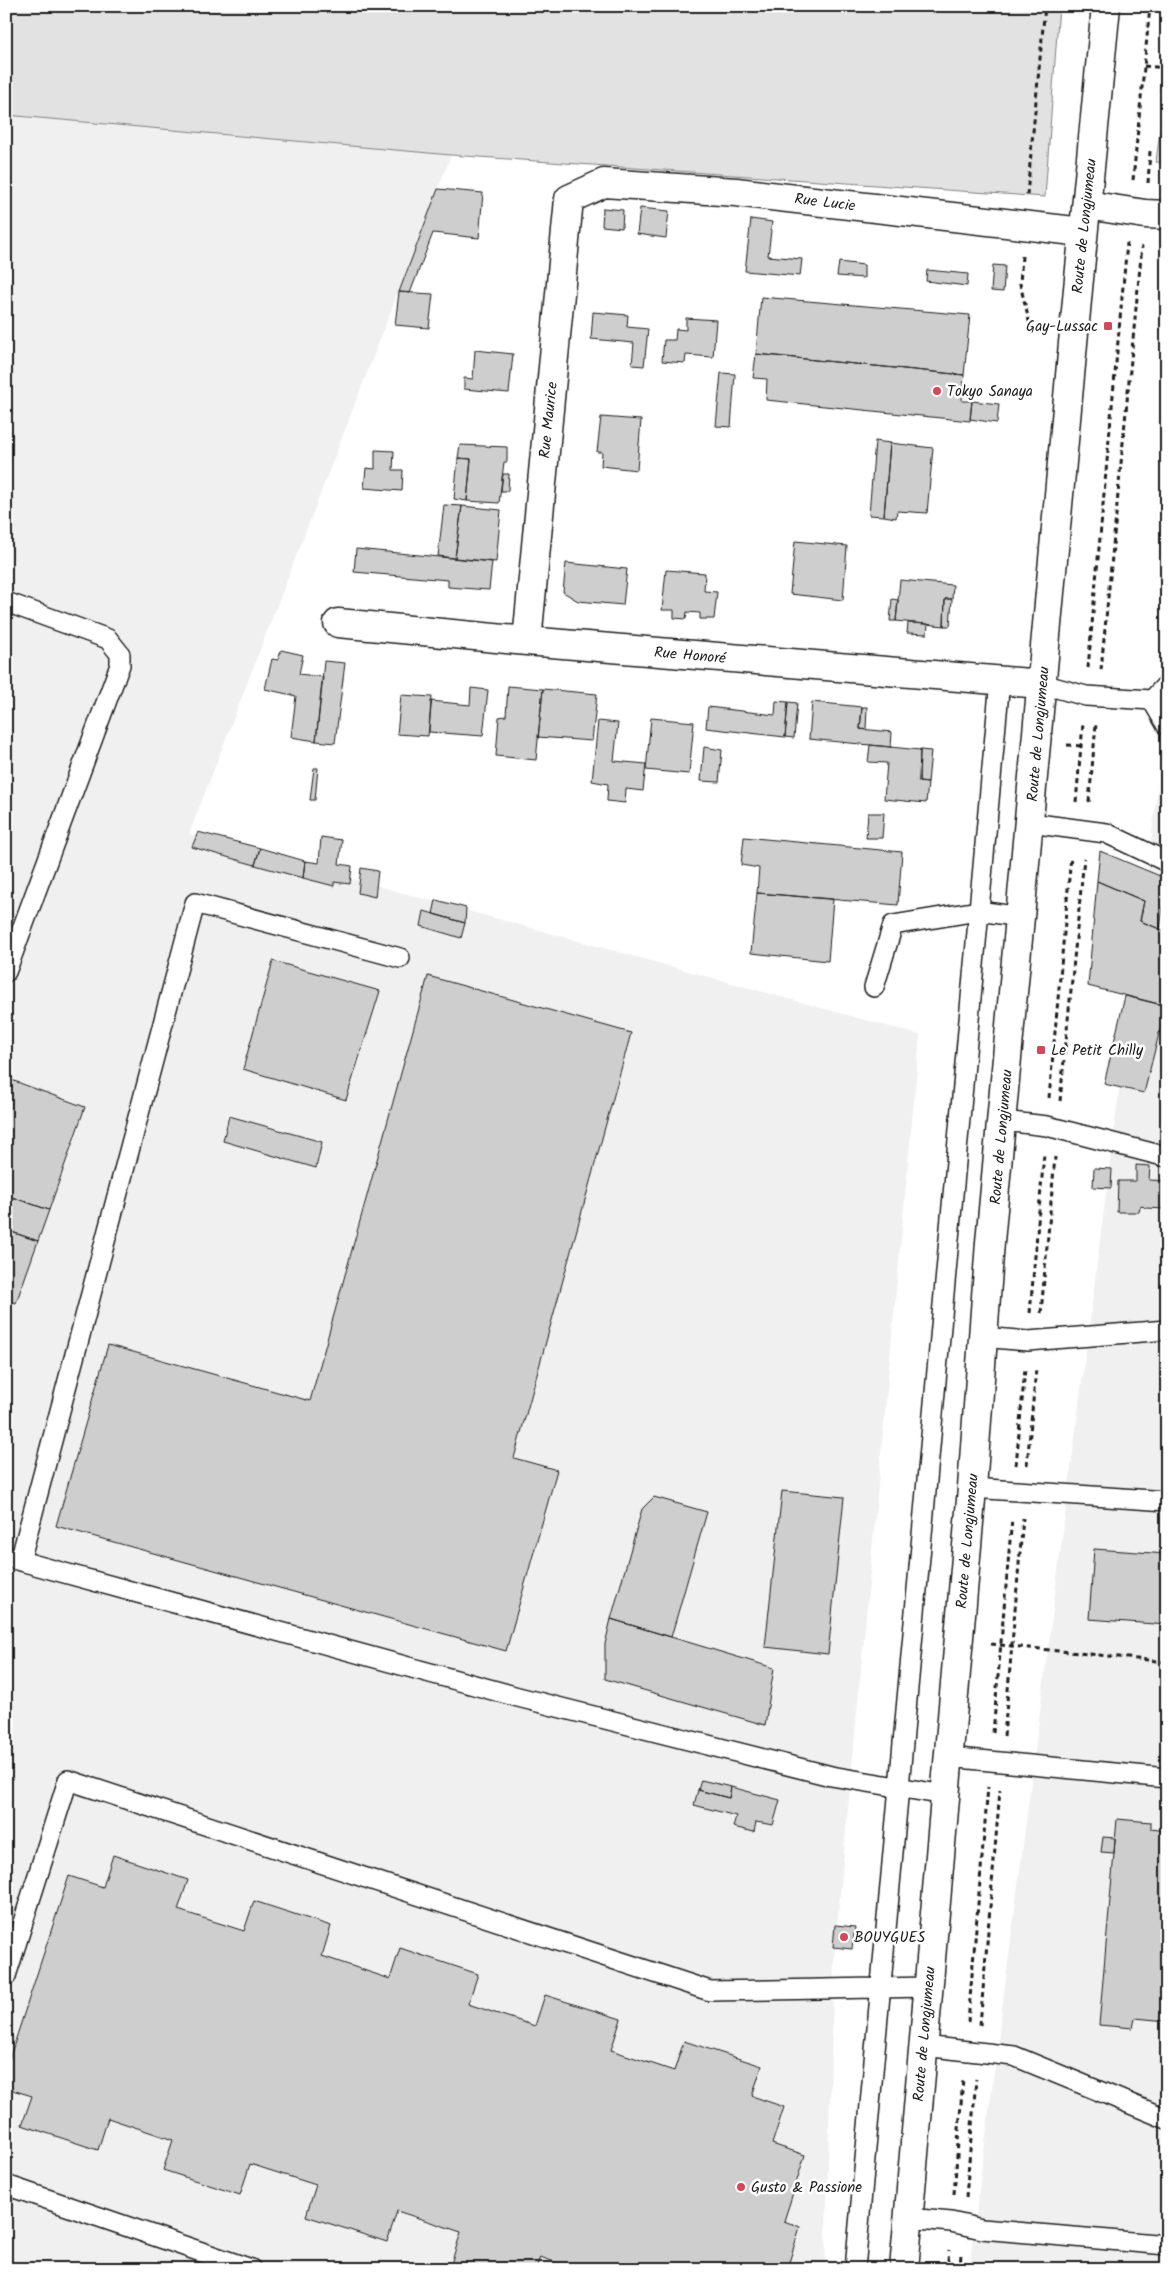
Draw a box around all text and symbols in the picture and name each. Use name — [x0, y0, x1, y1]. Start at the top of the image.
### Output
street label: Route de Longjumeau — [1066, 157, 1104, 295]
street label: Rue Lucie — [793, 187, 857, 219]
place label: Gay-Lussac — [1026, 315, 1098, 339]
marker: Gay-Lussac — [1102, 320, 1114, 332]
street label: Rue Maurice — [533, 380, 565, 460]
place label: Tokyo Sanaya — [947, 380, 1033, 404]
marker: Tokyo Sanaya — [931, 385, 943, 397]
street label: Rue Honoré — [653, 641, 728, 671]
street label: Route de Longjumeau — [1021, 665, 1057, 803]
place label: Le Petit Chilly — [1051, 1039, 1144, 1063]
marker: Le Petit Chilly — [1035, 1044, 1047, 1056]
street label: Route de Longjumeau — [984, 1068, 1020, 1206]
street label: Route de Longjumeau — [950, 1472, 986, 1610]
place label: BOUYGUES — [854, 1926, 925, 1950]
marker: BOUYGUES — [838, 1931, 850, 1943]
street label: Route de Longjumeau — [907, 1965, 943, 2103]
place label: Gusto & Passione — [751, 2176, 862, 2200]
marker: Gusto & Passione — [735, 2181, 747, 2193]

